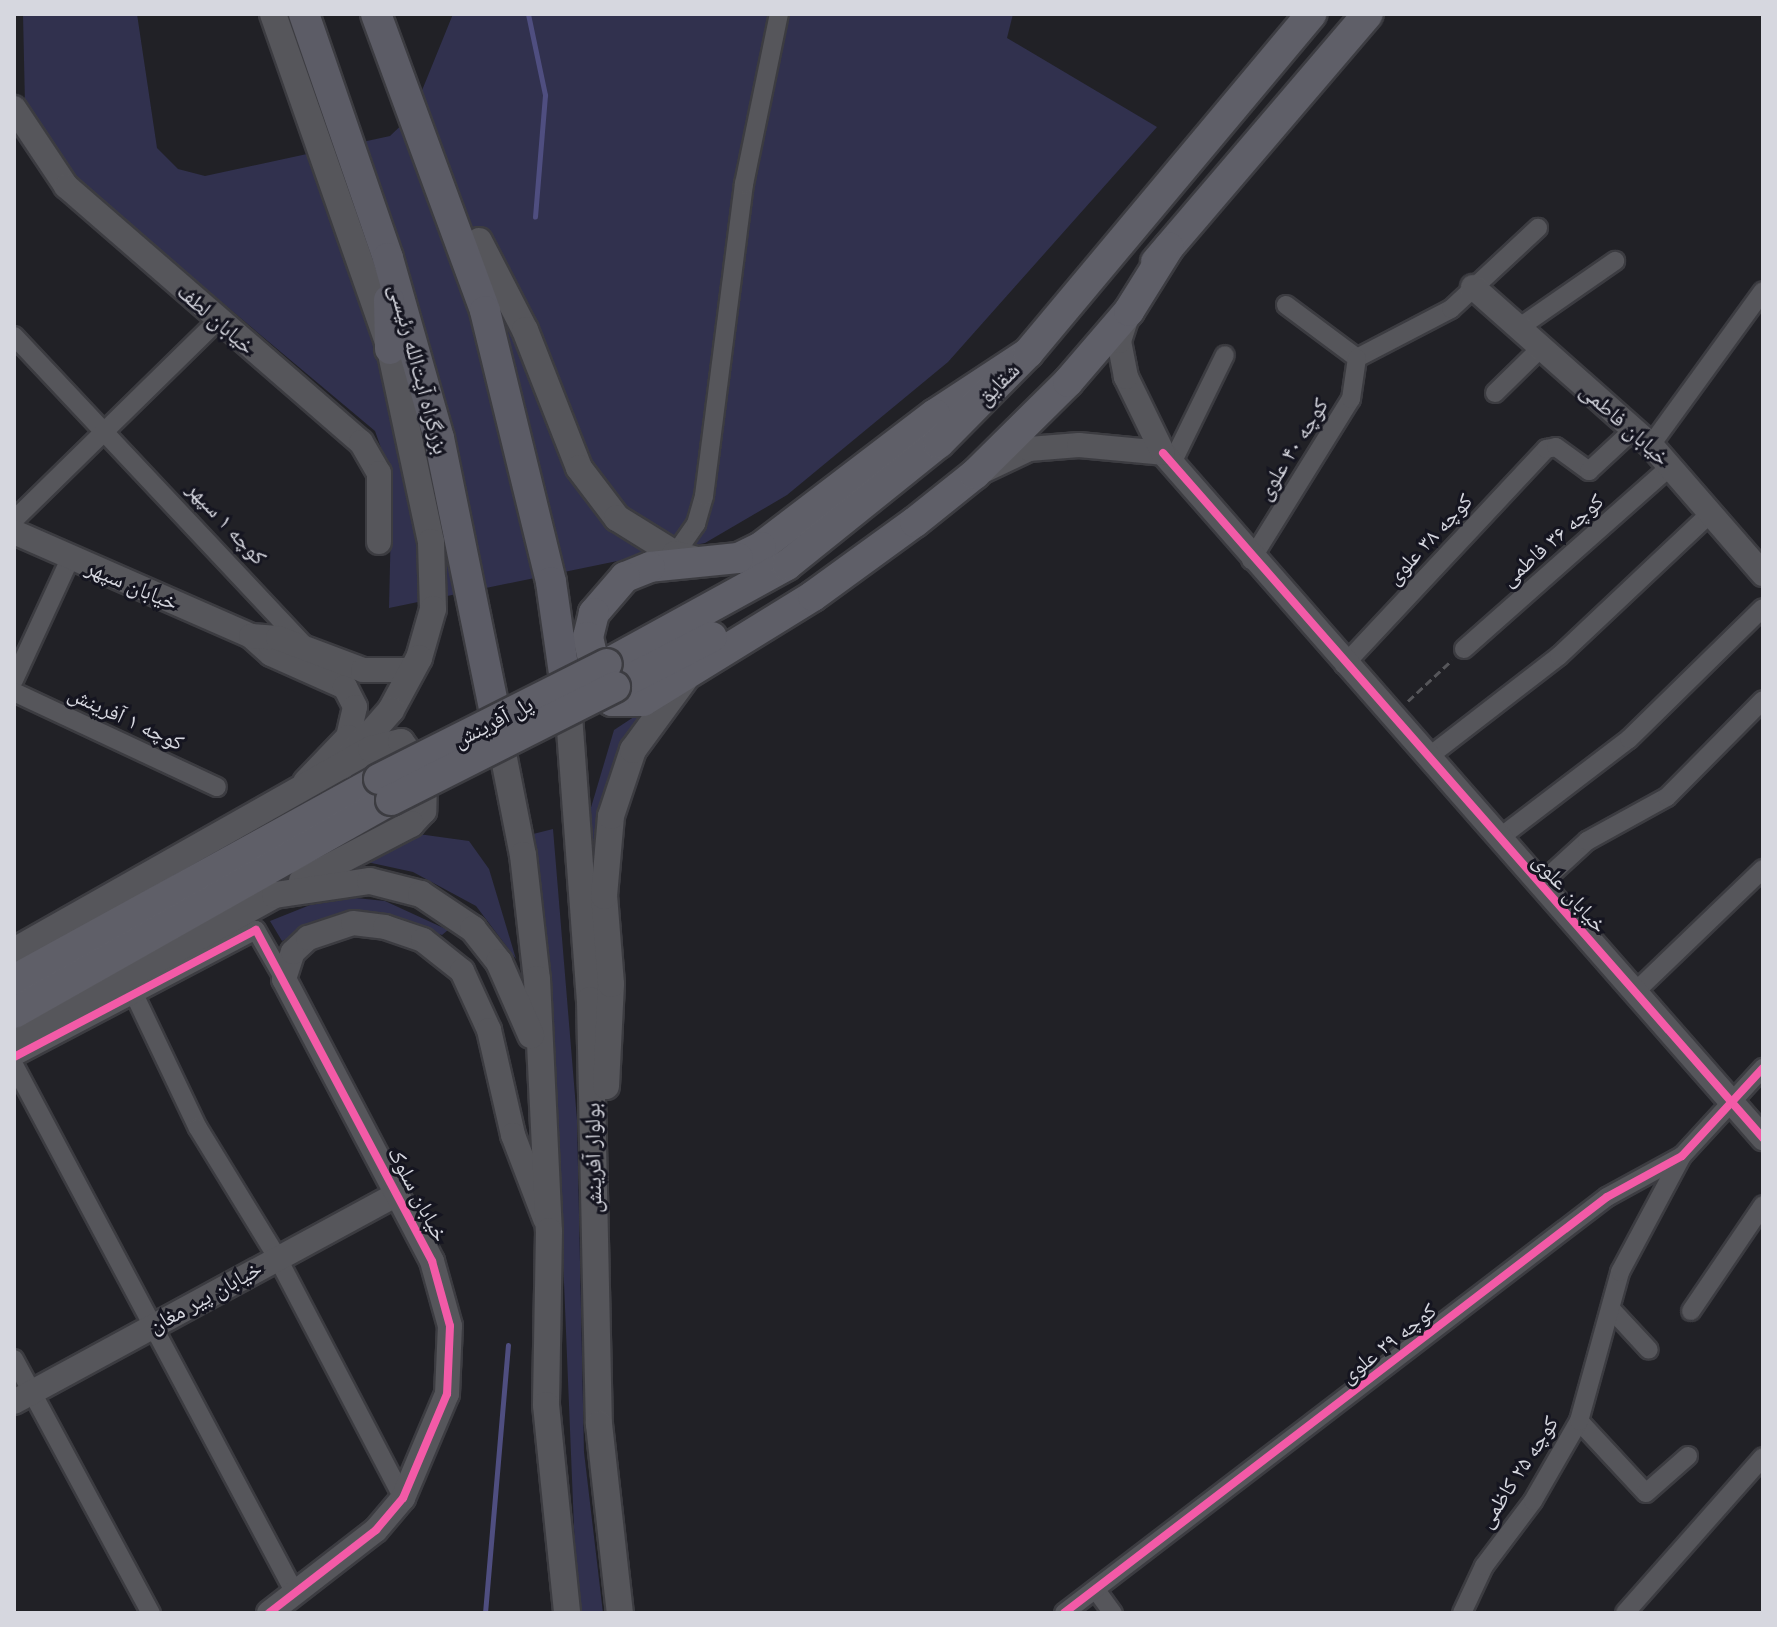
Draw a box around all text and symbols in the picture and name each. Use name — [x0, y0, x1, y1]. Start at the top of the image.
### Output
street label: خیابان لطف — [172, 278, 260, 360]
street label: بزرگراه آیت‌الله رئیسی — [384, 281, 454, 457]
street label: شقایق — [971, 357, 1025, 411]
street label: خیابان فاطمی — [1575, 377, 1675, 471]
street label: کوچه ۴۰ علوی — [1250, 393, 1334, 505]
street label: کوچه ۱ سپهر — [182, 476, 272, 570]
street label: کوچه ۳۸ علوی — [1380, 488, 1478, 590]
street label: کوچه ۳۶ فاطمی — [1495, 488, 1609, 592]
street label: خیابان سپهر — [82, 554, 182, 616]
street label: کوچه ۱ آفرینش — [64, 680, 188, 756]
street label: پل آفرینش — [449, 691, 537, 753]
street label: خیابان علوی — [1527, 848, 1613, 938]
street label: بولوار آفرینش — [579, 1103, 607, 1213]
street label: خیابان سلوک — [382, 1142, 454, 1246]
street label: خیابان پیر مغان — [144, 1255, 266, 1339]
street label: کوچه ۲۹ علوی — [1335, 1297, 1441, 1389]
street label: کوچه ۲۵ کاظمی — [1472, 1411, 1564, 1533]

